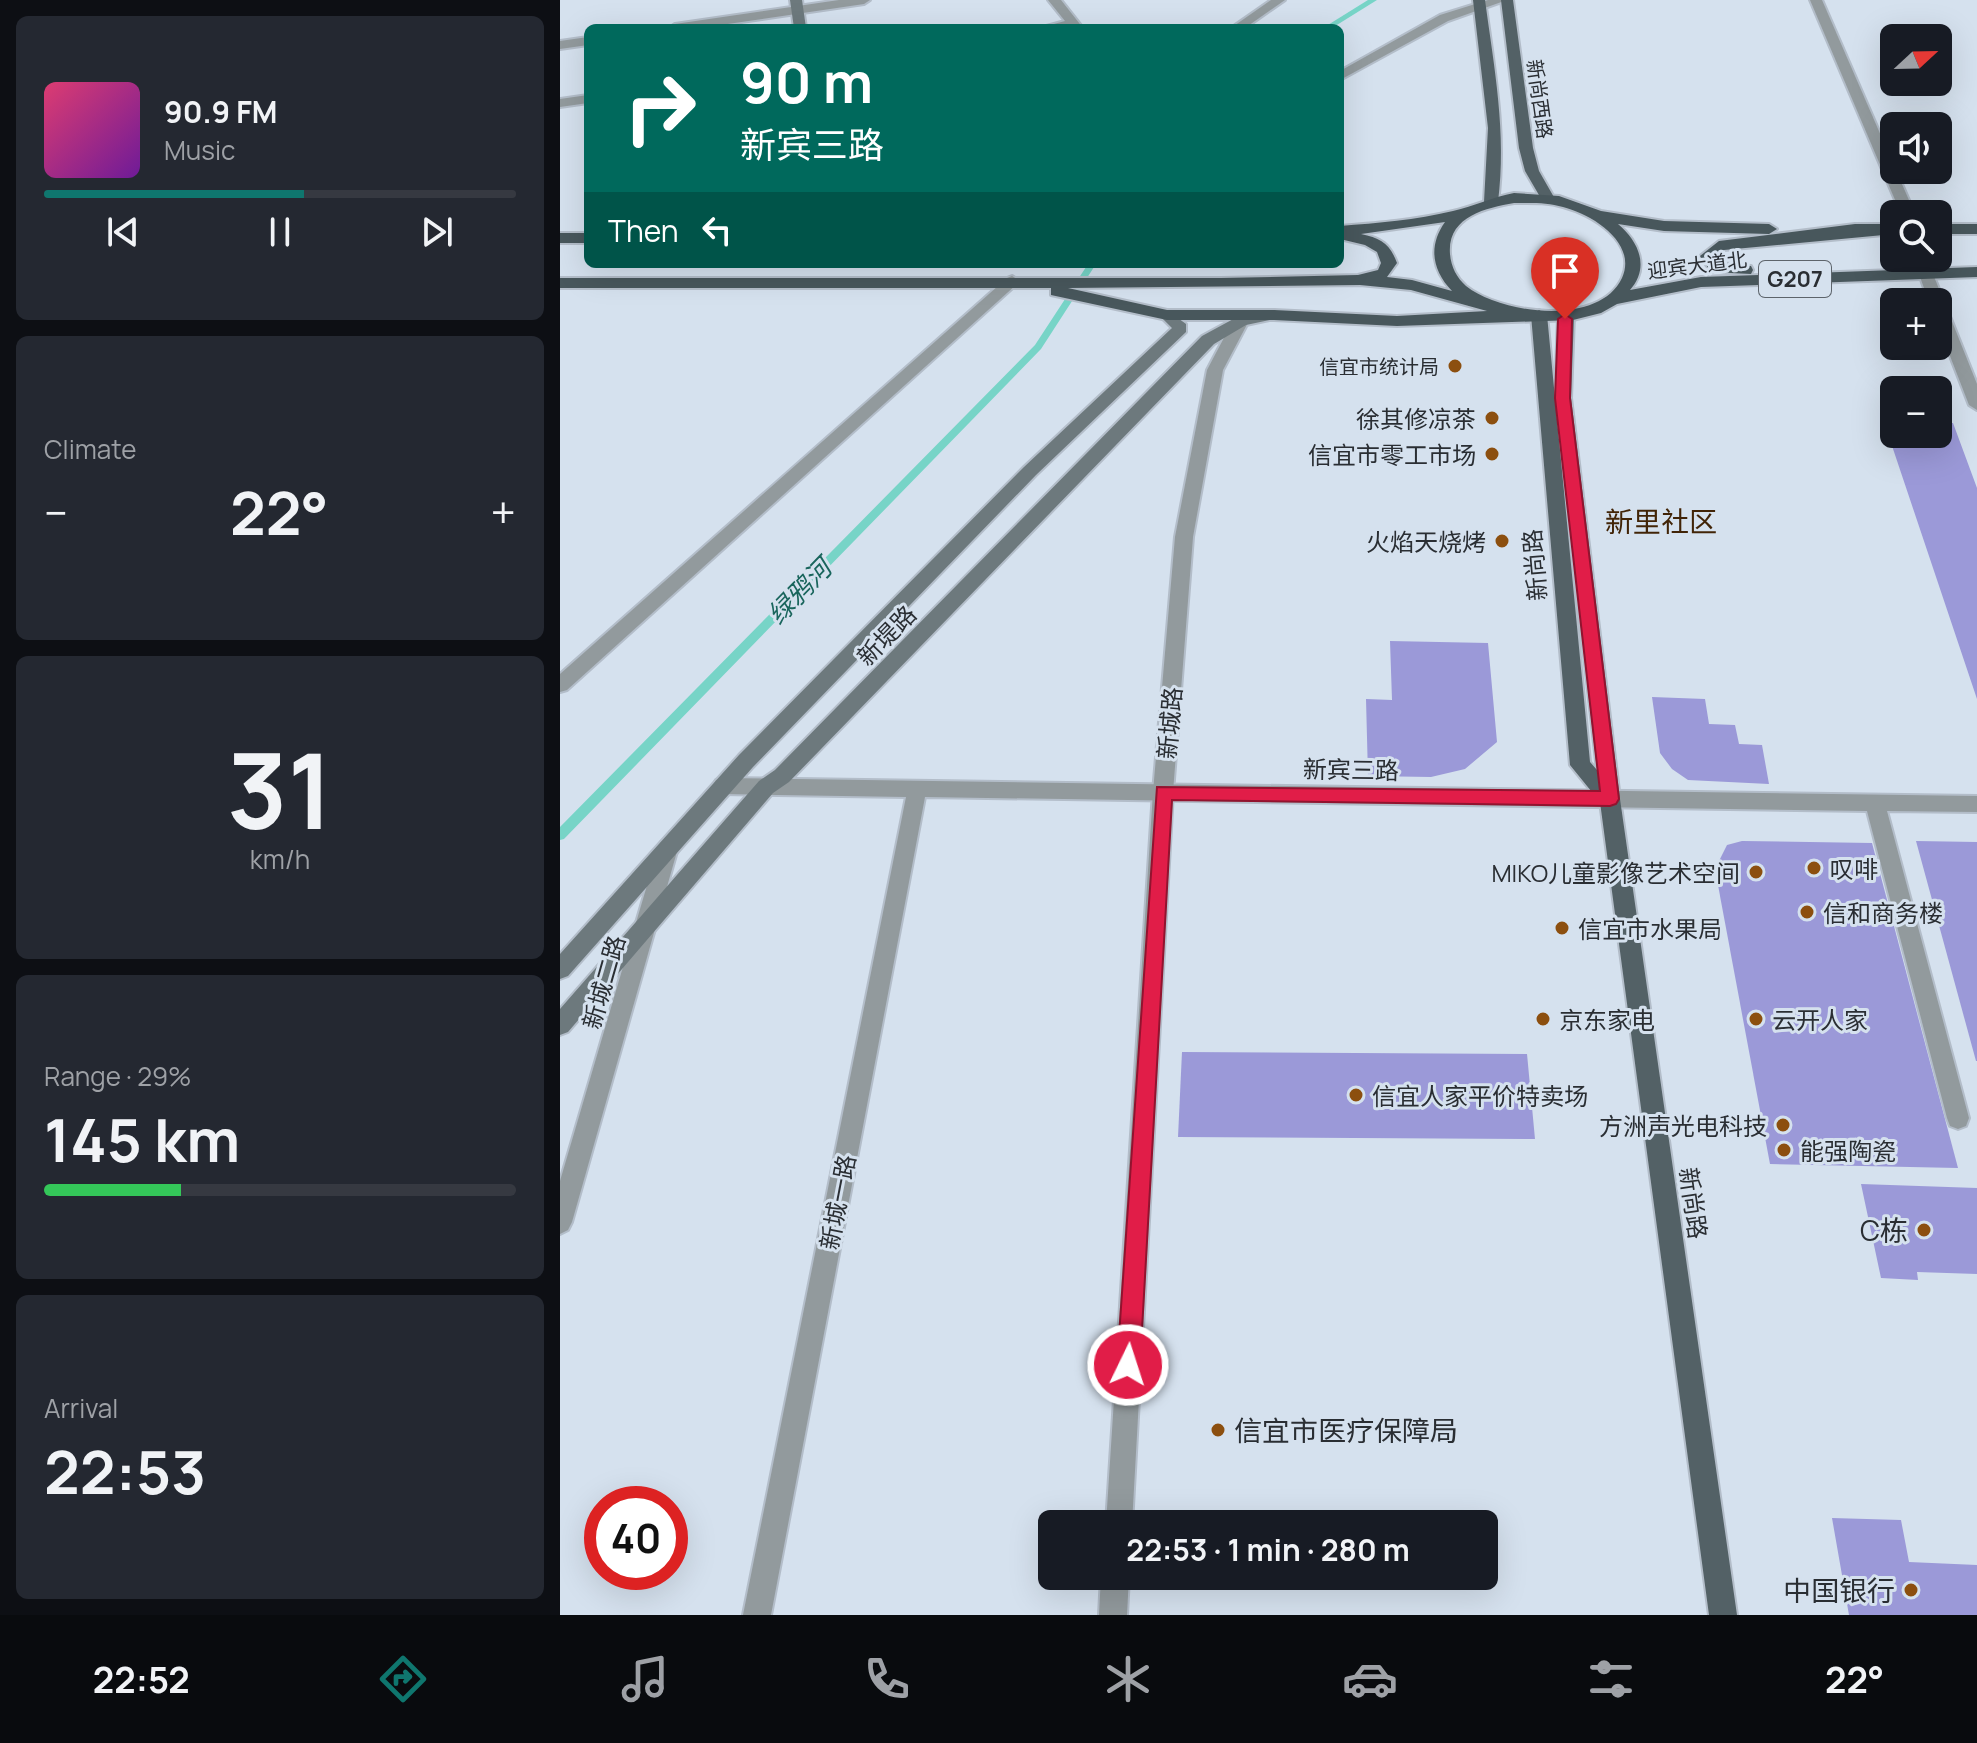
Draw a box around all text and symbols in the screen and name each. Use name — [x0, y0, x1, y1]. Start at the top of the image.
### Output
north arrow — [1880, 24, 1952, 96]
map controls — [1880, 24, 1952, 448]
text: 90 m — [740, 43, 873, 120]
icon: right — [608, 56, 712, 160]
street label: 新尚西路 — [1521, 58, 1559, 140]
text: 90.9 FM — [164, 91, 278, 132]
button: sound — [1880, 112, 1952, 184]
text: 新宾三路 — [740, 120, 884, 169]
text: Music — [164, 132, 235, 168]
button: search — [1880, 200, 1952, 272]
icon: left — [695, 208, 739, 252]
icon: previous — [101, 210, 145, 254]
icon: pause — [258, 210, 302, 254]
icon: next — [415, 210, 459, 254]
text: Then — [608, 210, 679, 251]
pin — [1531, 237, 1599, 319]
street label: 迎宾大道北 — [1646, 246, 1748, 284]
icon: arrive — [1543, 249, 1587, 293]
road number: G207 — [1759, 261, 1831, 297]
button: + — [1880, 288, 1952, 360]
place label: 信宜市统计局 — [1319, 353, 1439, 380]
marker: 信宜市统计局 — [1446, 357, 1464, 375]
button: − — [1880, 376, 1952, 448]
place label: 徐其修凉茶 — [1356, 402, 1476, 435]
marker: 徐其修凉茶 — [1483, 409, 1501, 427]
text: Climate — [44, 431, 136, 467]
place label: 信宜市零工市场 — [1308, 438, 1476, 471]
marker: 信宜市零工市场 — [1483, 445, 1501, 463]
text: 22° — [230, 471, 328, 553]
text: − — [44, 482, 68, 542]
text: + — [491, 482, 516, 542]
district label: 新里社区 — [1605, 502, 1717, 540]
place label: 火焰天烧烤 — [1366, 525, 1486, 558]
street label: 新尚路 — [1514, 528, 1554, 602]
marker: 火焰天烧烤 — [1493, 532, 1511, 550]
water label: 绿鸦河 — [759, 547, 843, 632]
street label: 新堤路 — [849, 598, 923, 672]
street label: 新城路 — [1149, 686, 1189, 760]
text: 31 — [227, 718, 333, 860]
street label: 新宾三路 — [1303, 752, 1399, 786]
text: km/h — [250, 841, 310, 877]
place label: 叹啡 — [1830, 852, 1878, 885]
place label: MIKO儿童影像艺术空间 — [1491, 856, 1740, 889]
marker: 叹啡 — [1805, 859, 1823, 877]
marker: MIKO儿童影像艺术空间 — [1747, 863, 1765, 881]
place label: 信和商务楼 — [1823, 896, 1943, 929]
marker: 信和商务楼 — [1798, 903, 1816, 921]
place label: 信宜市水果局 — [1578, 912, 1722, 945]
marker: 信宜市水果局 — [1553, 919, 1571, 937]
street label: 新城二路 — [574, 931, 632, 1033]
place label: 京东家电 — [1559, 1003, 1655, 1036]
place label: 云开人家 — [1772, 1003, 1868, 1036]
marker: 京东家电 — [1534, 1010, 1552, 1028]
marker: 云开人家 — [1747, 1010, 1765, 1028]
text: Range · 29% — [44, 1058, 192, 1094]
place label: 信宜人家平价特卖场 — [1372, 1079, 1588, 1112]
marker: 信宜人家平价特卖场 — [1347, 1086, 1365, 1104]
text: 145 km — [44, 1098, 240, 1180]
place label: 方洲声光电科技 — [1599, 1109, 1767, 1142]
marker: 方洲声光电科技 — [1774, 1116, 1792, 1134]
place label: 能强陶瓷 — [1800, 1134, 1896, 1167]
marker: 能强陶瓷 — [1775, 1141, 1793, 1159]
street label: 新城一路 — [812, 1152, 862, 1252]
street label: 新尚路 — [1673, 1165, 1715, 1241]
place label: C栋 — [1860, 1211, 1908, 1249]
marker: C栋 — [1915, 1221, 1933, 1239]
position arrow — [1086, 1323, 1170, 1407]
text: Arrival — [44, 1390, 118, 1426]
place label: 信宜市医疗保障局 — [1234, 1411, 1458, 1449]
marker: 信宜市医疗保障局 — [1209, 1421, 1227, 1439]
text: 22:53 — [44, 1430, 206, 1512]
speed limit sign: 40 — [584, 1486, 688, 1590]
text: 22:53 · 1 min · 280 m — [1126, 1529, 1410, 1570]
place label: 中国银行 — [1783, 1571, 1895, 1609]
marker: 中国银行 — [1902, 1581, 1920, 1599]
icon: directions — [375, 1651, 431, 1707]
icon: music — [617, 1651, 673, 1707]
icon: phone — [859, 1651, 915, 1707]
icon: climate — [1100, 1651, 1156, 1707]
icon: car — [1342, 1651, 1398, 1707]
icon: filters — [1583, 1651, 1639, 1707]
text: 22:52 — [93, 1655, 190, 1704]
text: 22° — [1825, 1655, 1884, 1704]

